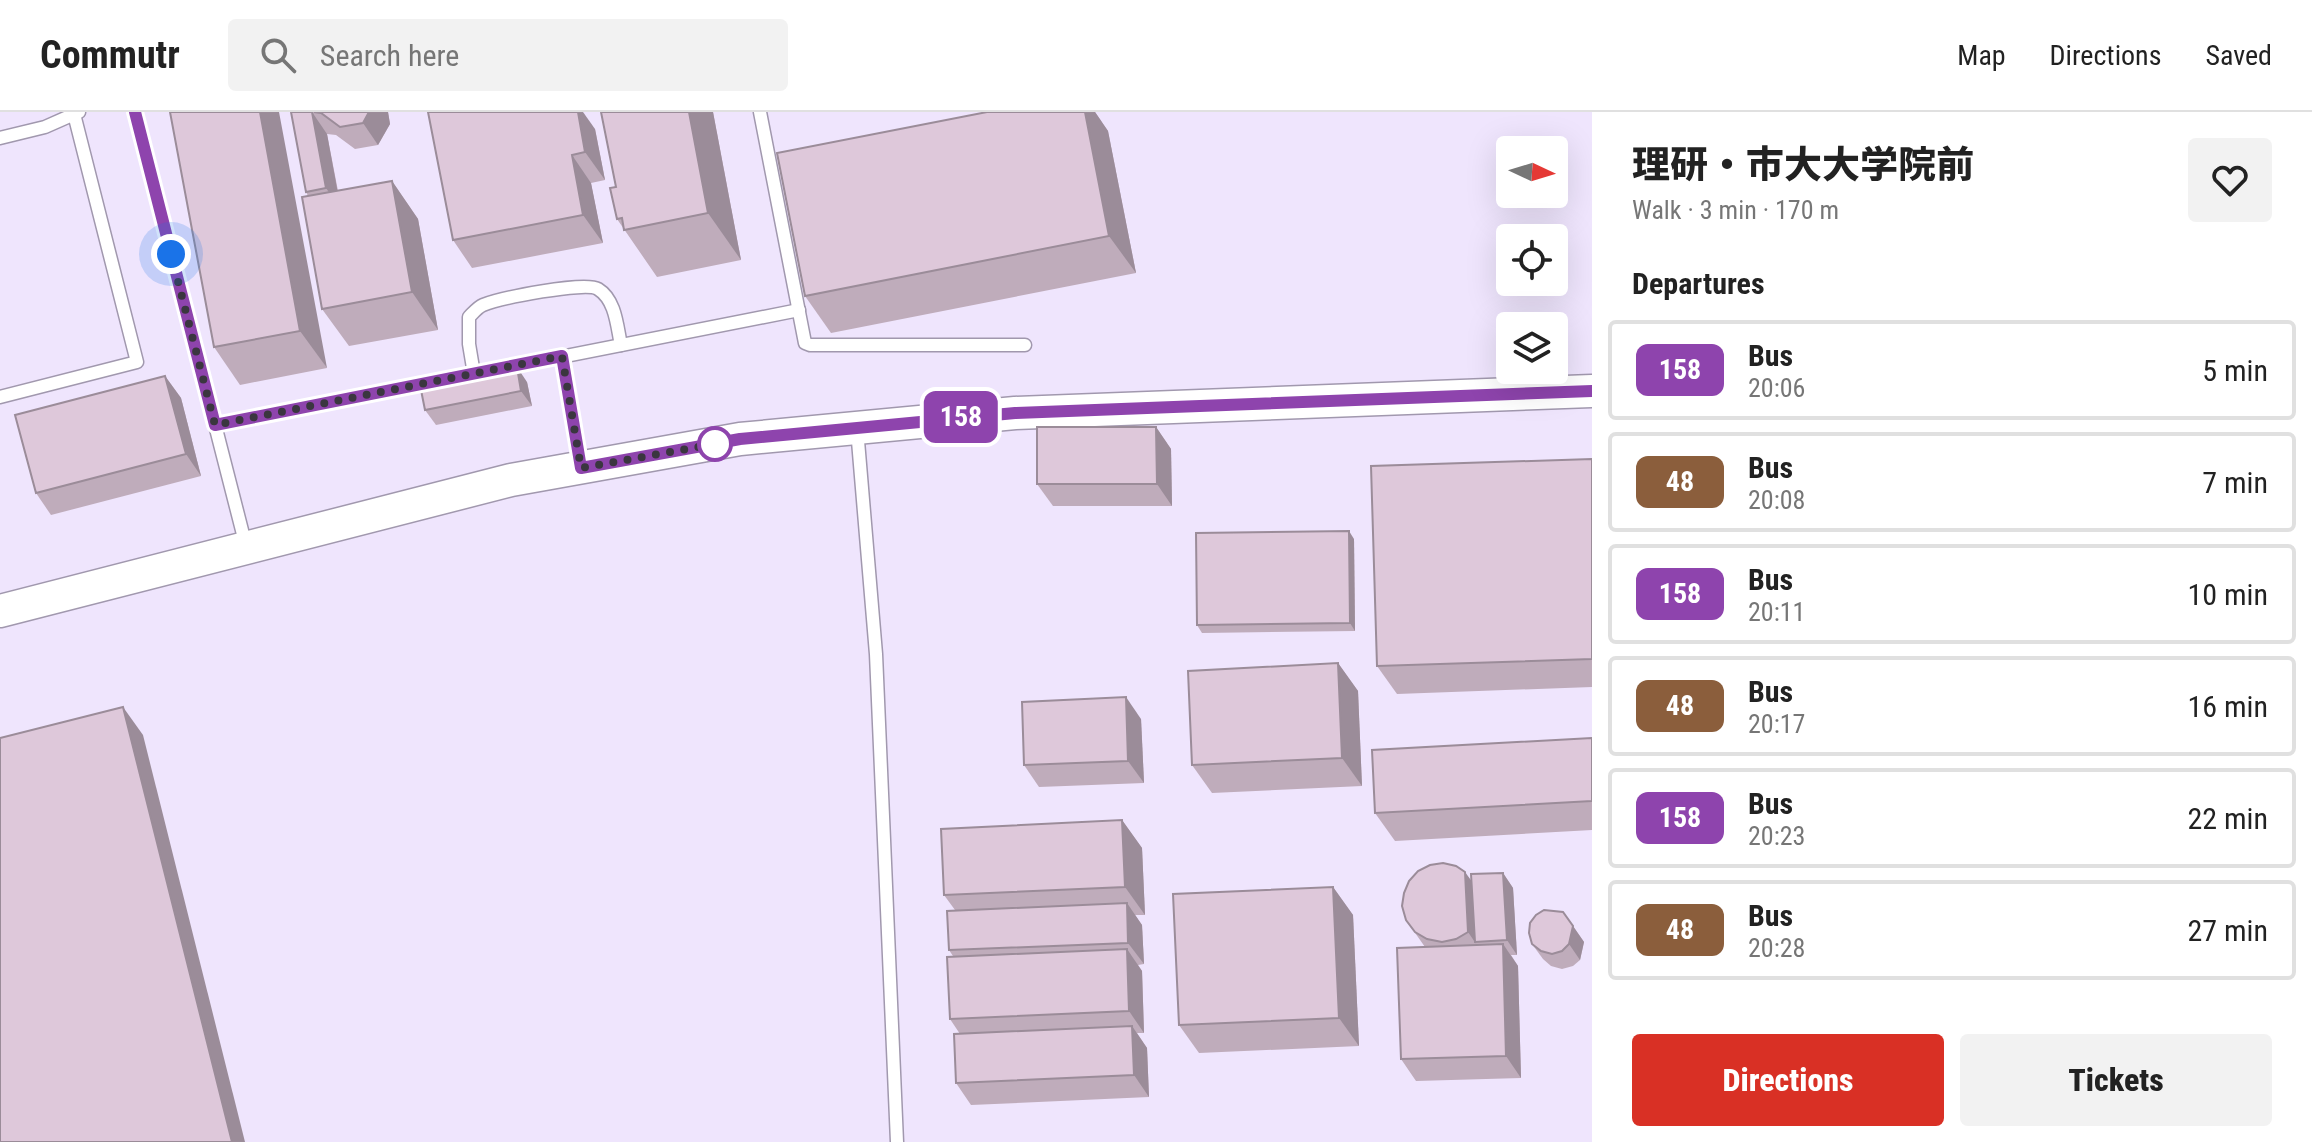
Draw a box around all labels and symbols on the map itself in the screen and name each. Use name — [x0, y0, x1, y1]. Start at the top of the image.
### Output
north arrow — [1496, 136, 1568, 208]
your location — [151, 234, 191, 274]
line badge: 158 — [915, 391, 1007, 443]
unlabelled marker — [698, 427, 732, 461]

